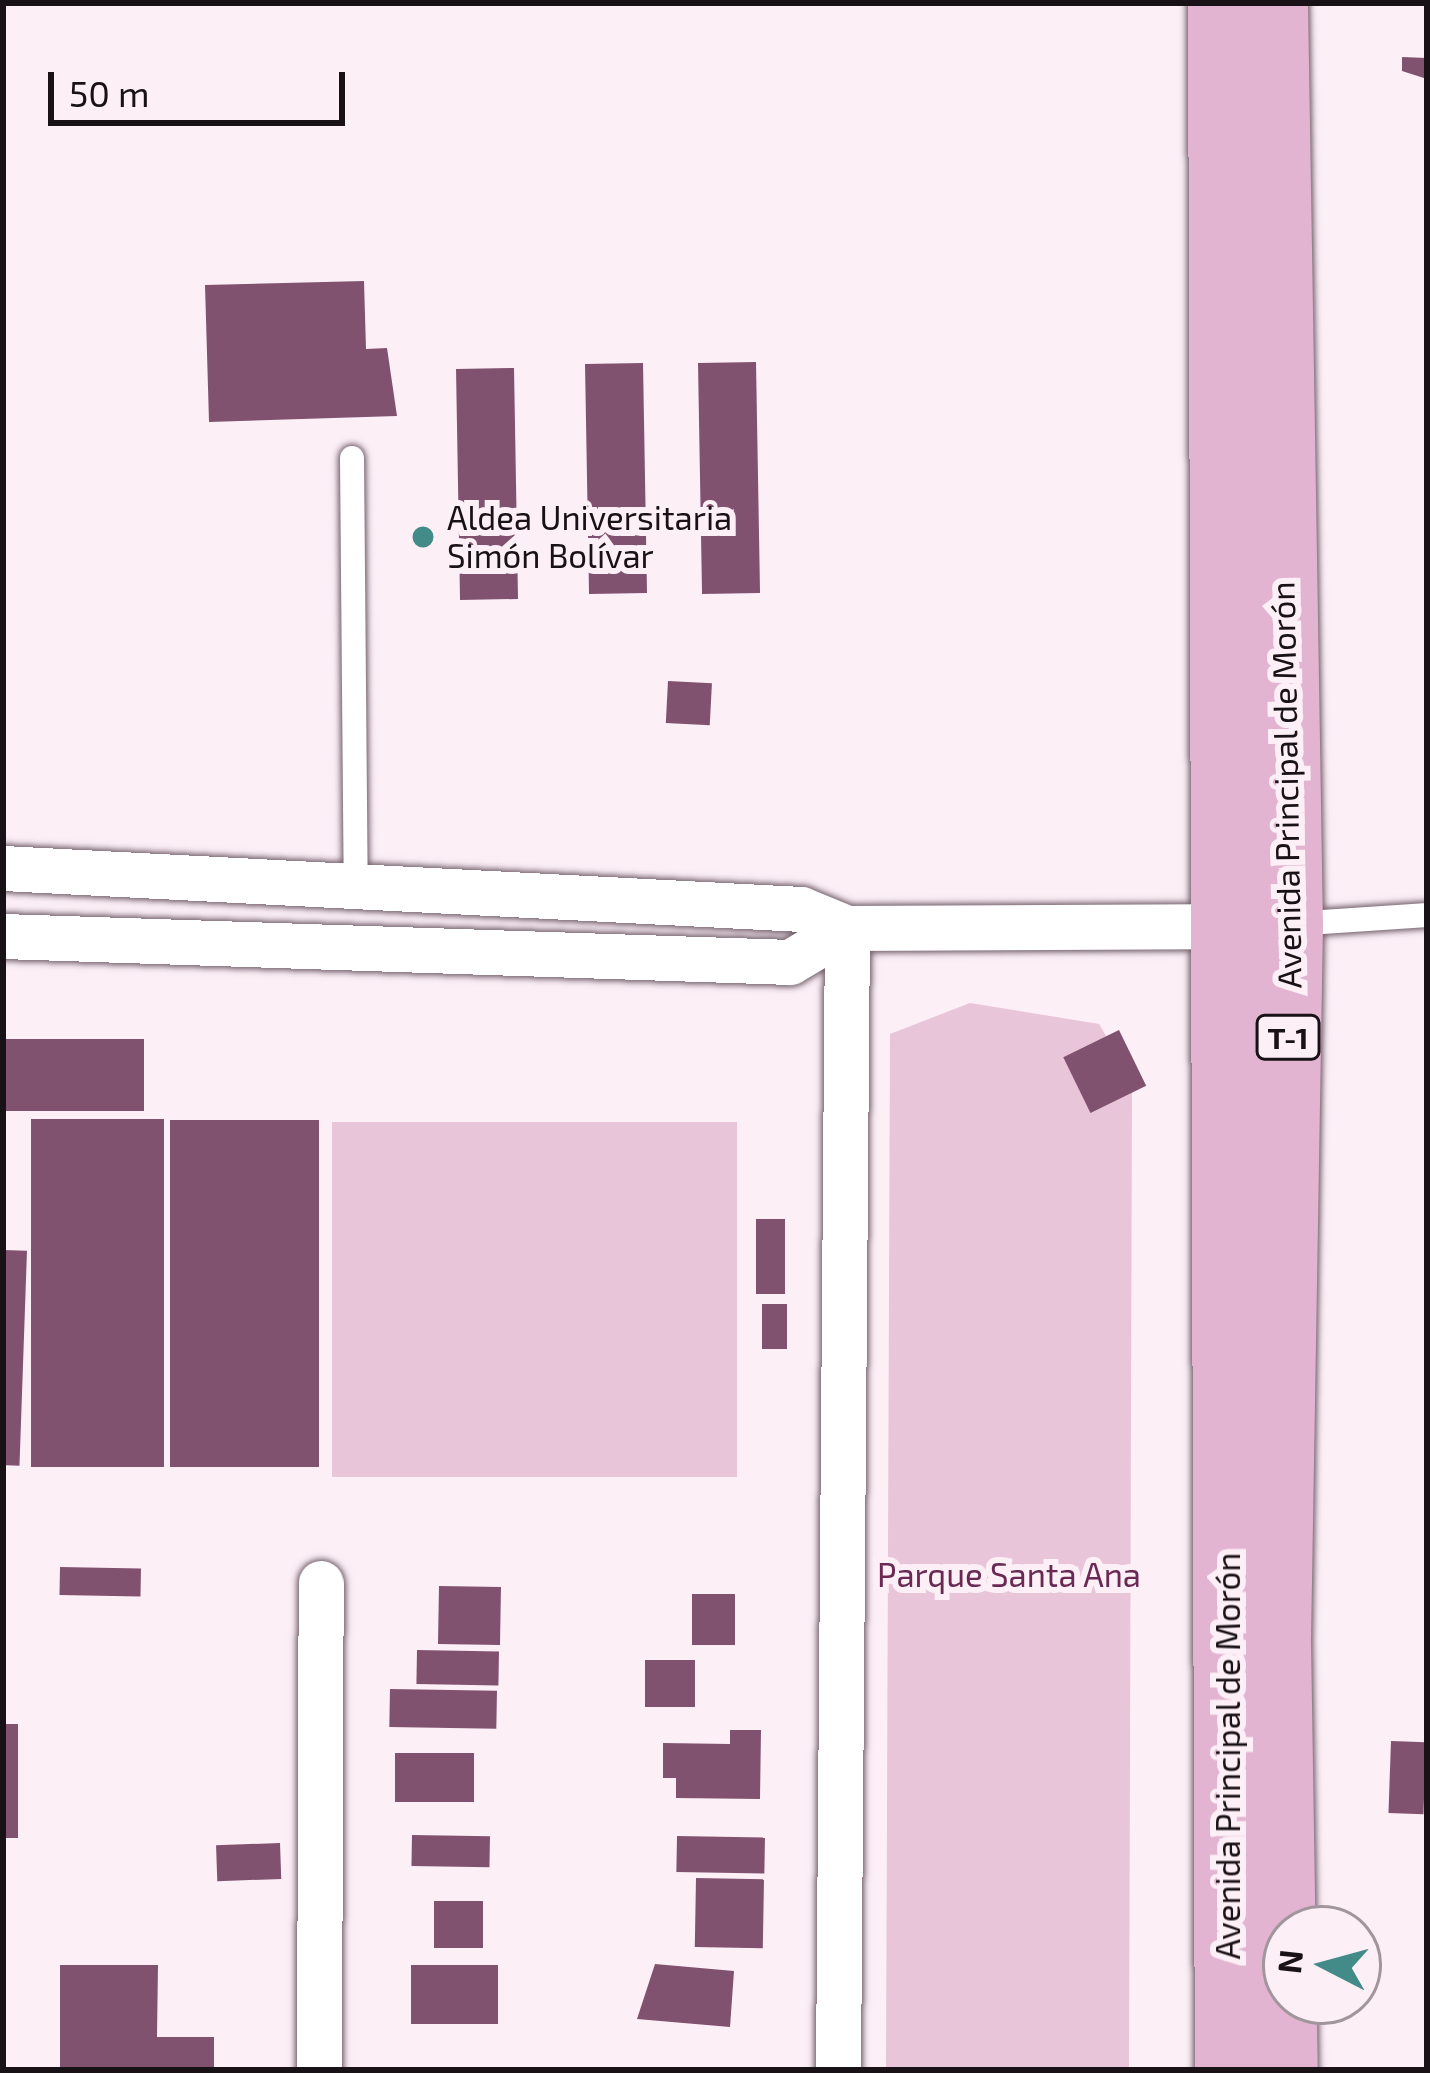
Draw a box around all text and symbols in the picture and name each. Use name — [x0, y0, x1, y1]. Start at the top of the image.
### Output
scale bar — [54, 48, 351, 122]
text: 50 m — [69, 71, 150, 114]
place label: Aldea Universitaria Simón Bolívar — [447, 498, 732, 576]
marker: Aldea Universitaria Simón Bolívar — [410, 524, 436, 550]
street label: Avenida Principal de Morón — [1263, 581, 1309, 989]
road number: T-1 — [1255, 1013, 1321, 1061]
street label: Avenida Principal de Morón — [1208, 1552, 1248, 1960]
park label: Parque Santa Ana — [877, 1555, 1141, 1595]
north arrow — [1262, 1905, 1382, 2025]
text: N — [1268, 1948, 1310, 1975]

